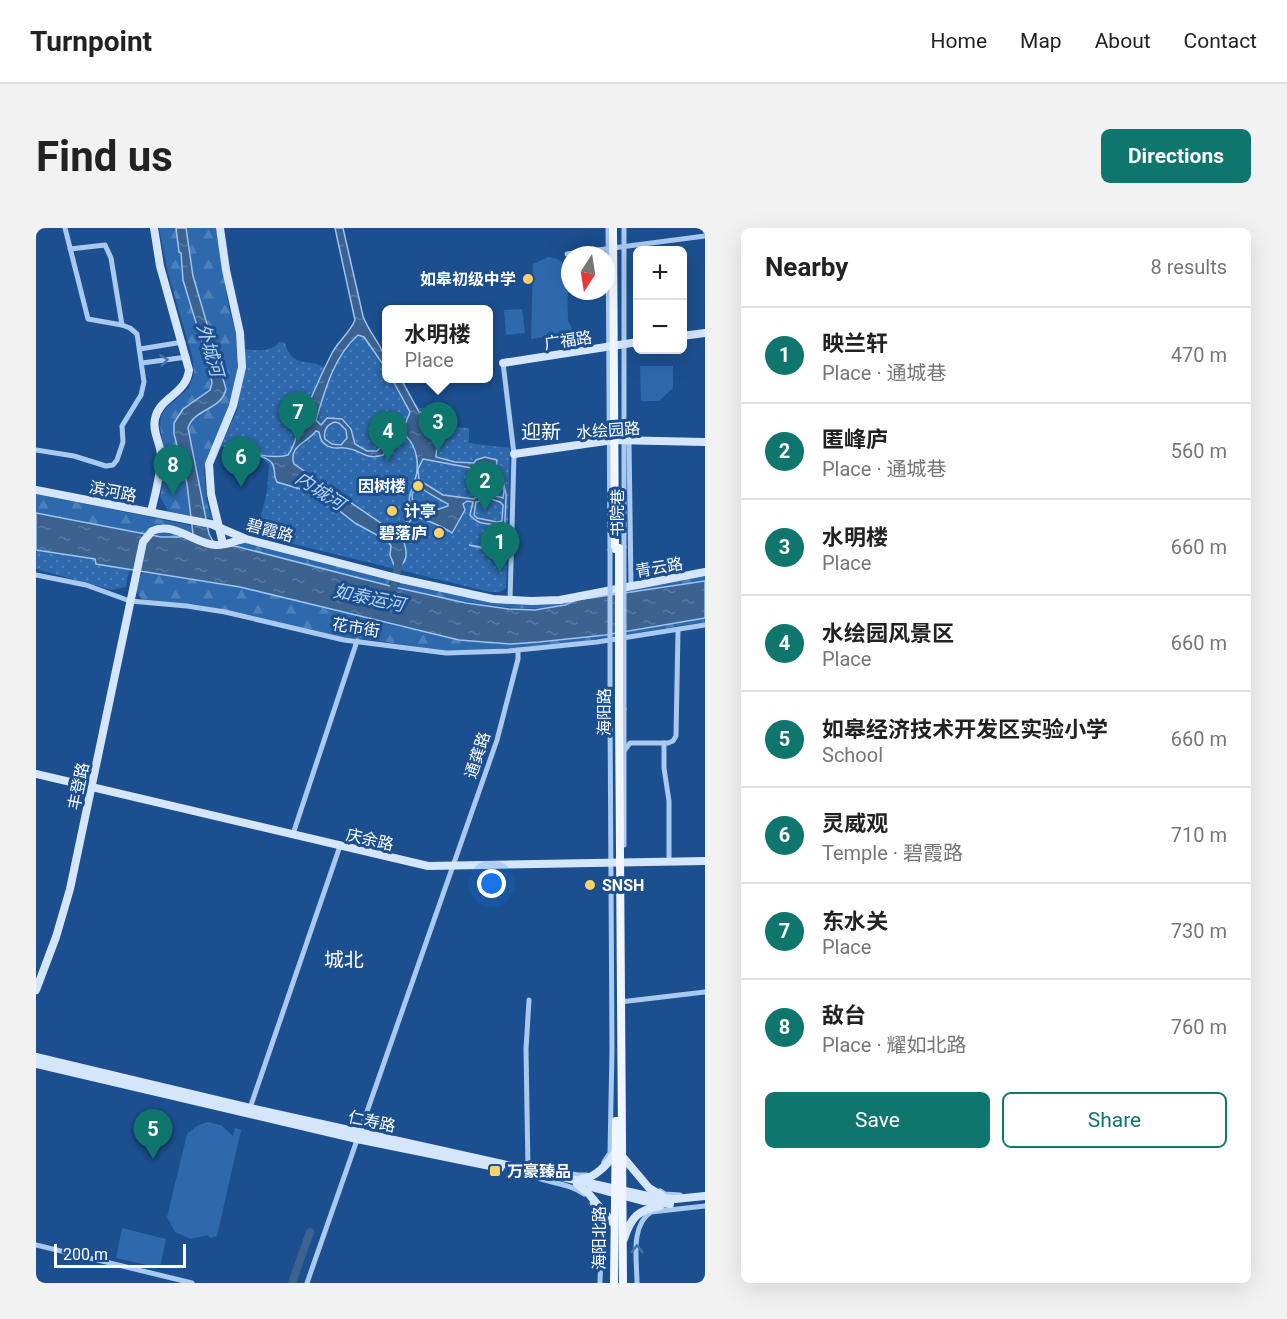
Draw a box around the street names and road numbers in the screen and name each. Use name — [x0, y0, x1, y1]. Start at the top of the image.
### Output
street label: 广福路 — [543, 328, 593, 353]
street label: 水绘园路 — [575, 419, 641, 442]
street label: 滨河路 — [88, 478, 138, 505]
street label: 书院巷 — [608, 489, 627, 537]
street label: 碧霞路 — [244, 515, 296, 546]
street label: 青云路 — [634, 554, 684, 581]
street label: 花市街 — [331, 614, 381, 641]
street label: 海阳路 — [595, 688, 614, 736]
street label: 通龚路 — [461, 729, 494, 781]
street label: 丰登路 — [64, 761, 93, 812]
street label: 庆余路 — [344, 825, 395, 854]
street label: 仁寿路 — [346, 1107, 397, 1136]
street label: 海阳北路 — [590, 1206, 609, 1270]

